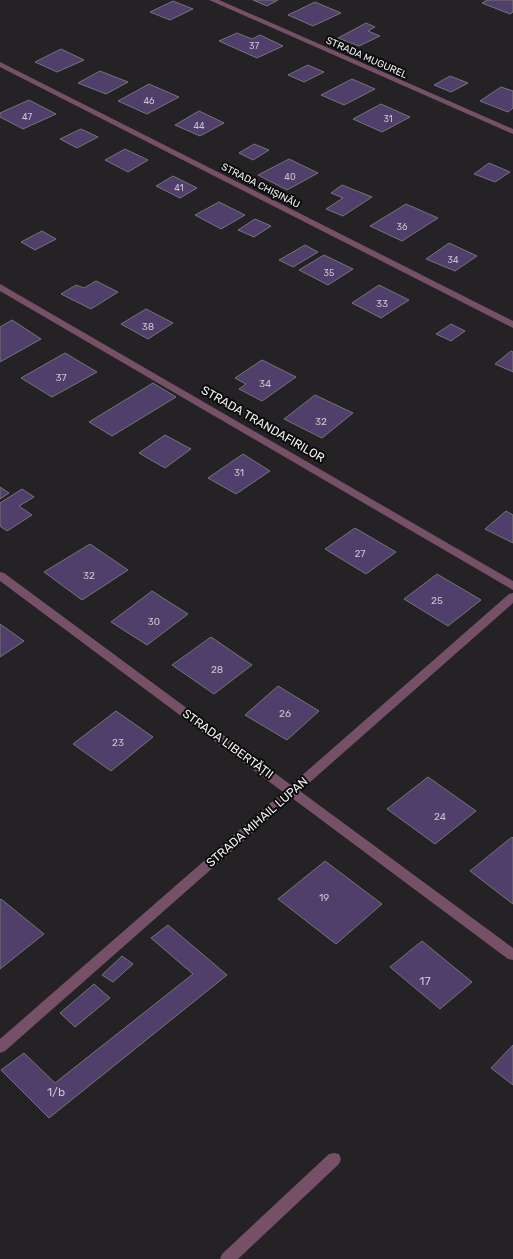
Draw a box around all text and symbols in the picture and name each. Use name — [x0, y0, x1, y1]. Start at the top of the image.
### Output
street label: STRADA MUGUREL — [324, 35, 409, 81]
house number: 37 — [249, 41, 259, 51]
house number: 46 — [143, 96, 155, 106]
house number: 47 — [22, 112, 32, 122]
house number: 31 — [383, 114, 393, 124]
house number: 44 — [193, 121, 205, 131]
street label: STRADA CHIȘINĂU — [219, 161, 302, 211]
house number: 40 — [284, 172, 296, 182]
house number: 41 — [174, 183, 184, 193]
house number: 36 — [397, 222, 408, 232]
house number: 34 — [448, 255, 459, 265]
house number: 35 — [324, 268, 334, 278]
house number: 33 — [376, 298, 388, 310]
house number: 38 — [142, 321, 154, 333]
house number: 37 — [55, 372, 67, 384]
house number: 34 — [259, 378, 271, 390]
street label: STRADA TRANDAFIRILOR — [199, 383, 327, 465]
house number: 32 — [315, 416, 327, 428]
house number: 31 — [234, 467, 244, 479]
house number: 27 — [355, 548, 366, 560]
house number: 32 — [83, 570, 95, 582]
house number: 25 — [431, 595, 443, 607]
house number: 30 — [148, 616, 160, 628]
house number: 28 — [211, 664, 223, 676]
street label: STRADA LIBERTĂȚII — [180, 706, 276, 782]
house number: 26 — [279, 708, 291, 720]
house number: 23 — [112, 737, 124, 749]
street label: STRADA MIHAIL LUPAN — [203, 774, 311, 870]
house number: 24 — [434, 811, 446, 823]
house number: 19 — [319, 892, 329, 904]
house number: 17 — [419, 974, 431, 988]
house number: 1/b — [47, 1085, 65, 1099]

